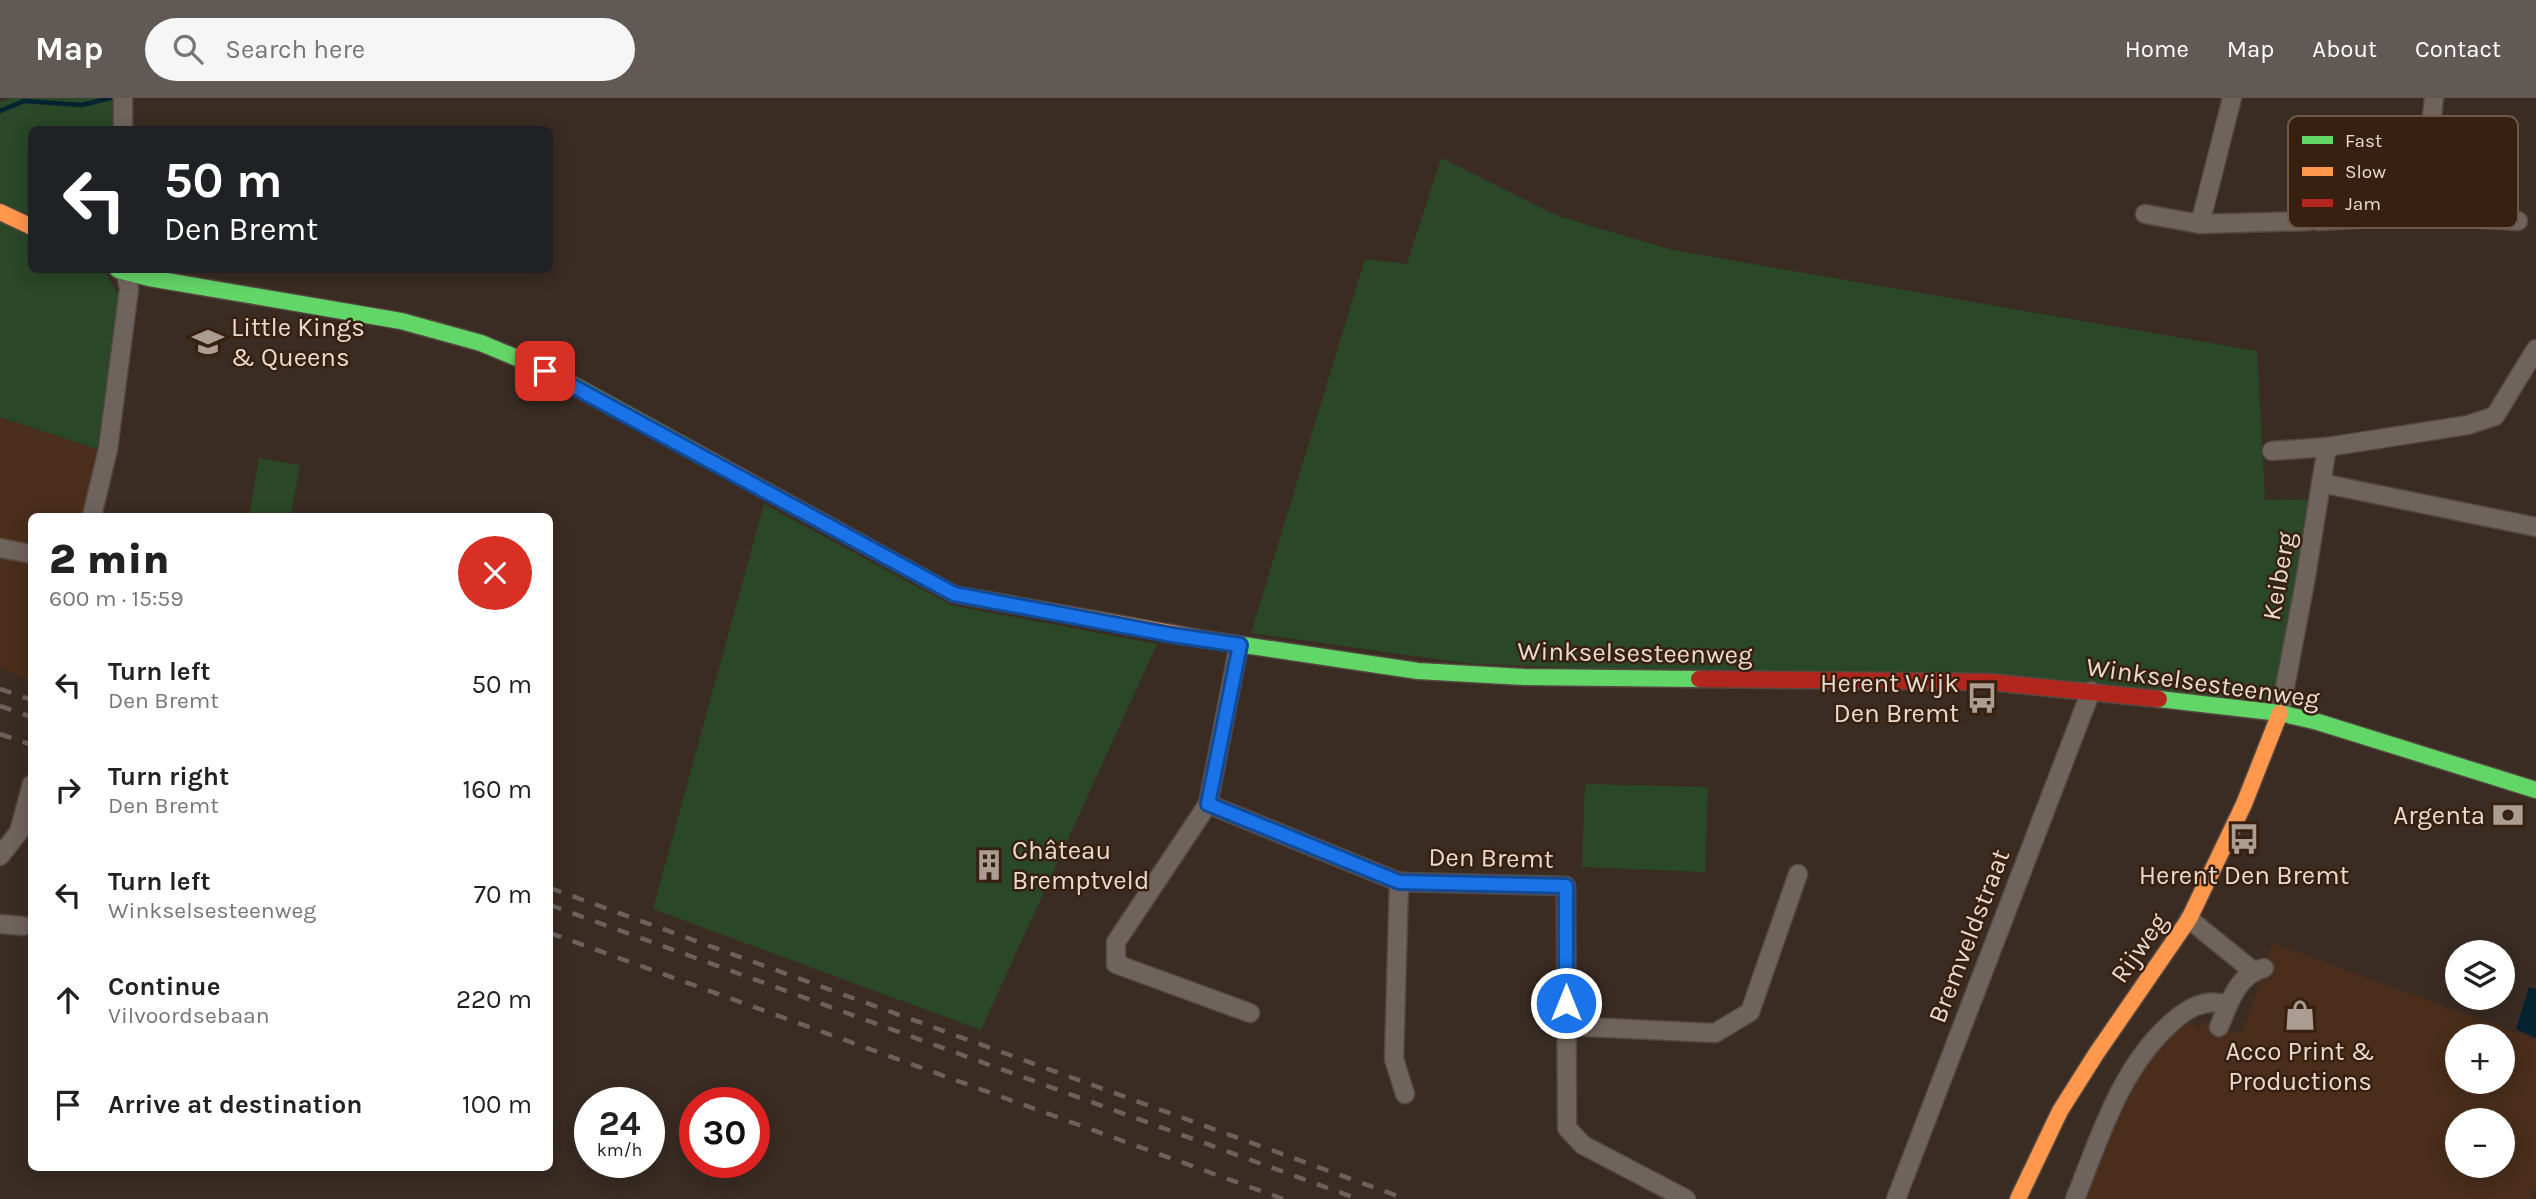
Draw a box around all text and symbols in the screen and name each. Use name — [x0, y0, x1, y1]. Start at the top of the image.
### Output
search box — [145, 18, 635, 81]
text: Map — [35, 30, 103, 68]
icon: search — [169, 30, 207, 68]
text: Search here — [225, 34, 365, 65]
text: Home — [2125, 35, 2189, 63]
text: Map — [2227, 35, 2274, 63]
text: About — [2312, 35, 2377, 63]
text: Contact — [2415, 35, 2501, 63]
legend — [2288, 116, 2518, 228]
text: Fast — [2345, 130, 2382, 152]
text: 50 m — [164, 152, 282, 209]
icon: left — [49, 154, 140, 245]
text: Slow — [2345, 161, 2386, 183]
text: Jam — [2345, 193, 2381, 215]
text: Den Bremt — [164, 211, 318, 248]
place label: Little Kings & Queens — [231, 312, 365, 373]
school or university icon: Little Kings & Queens — [191, 325, 225, 359]
pin — [515, 341, 575, 401]
icon: arrive — [526, 352, 564, 390]
street label: Keiberg — [2256, 529, 2302, 623]
text: 2 min — [49, 534, 169, 584]
button: close — [458, 536, 532, 610]
text: 600 m · 15:59 — [49, 585, 184, 612]
street label: Winkselsesteenweg — [1517, 635, 1753, 671]
street label: Winkselsesteenweg — [2084, 651, 2322, 715]
text: Turn left — [108, 656, 210, 687]
icon: left — [49, 666, 87, 704]
place label: Herent Wijk Den Bremt — [1820, 668, 1959, 729]
text: 50 m — [471, 669, 532, 700]
bus stop icon: Herent Wijk Den Bremt — [1965, 681, 1999, 715]
text: Den Bremt — [108, 687, 219, 714]
text: Turn right — [108, 761, 229, 792]
icon: right — [49, 771, 87, 809]
text: 160 m — [463, 774, 532, 805]
text: Den Bremt — [108, 792, 219, 819]
bank icon: Argenta — [2491, 798, 2525, 832]
place label: Argenta — [2393, 800, 2485, 831]
bus stop icon: Herent Den Bremt — [2227, 822, 2261, 856]
place label: Château Bremptveld — [1012, 835, 1149, 896]
street label: Den Bremt — [1428, 841, 1554, 875]
street label: Bremveldstraat — [1922, 845, 2016, 1027]
building icon: Château Bremptveld — [972, 848, 1006, 882]
place label: Herent Den Bremt — [2139, 860, 2349, 891]
text: Turn left — [108, 866, 210, 897]
icon: left — [49, 876, 87, 914]
text: 70 m — [474, 879, 532, 910]
text: Winkselsesteenweg — [108, 897, 316, 924]
street label: Rijweg — [2104, 907, 2174, 989]
map controls — [2445, 940, 2515, 1178]
button: layers — [2445, 940, 2515, 1010]
position arrow — [1529, 966, 1603, 1040]
text: Continue — [108, 971, 220, 1002]
icon: ahead — [49, 981, 87, 1019]
text: 220 m — [456, 984, 532, 1015]
shop icon: Acco Print & Productions — [2283, 998, 2317, 1032]
text: Vilvoordsebaan — [108, 1002, 270, 1029]
button: + — [2445, 1024, 2515, 1094]
place label: Acco Print & Productions — [2225, 1036, 2375, 1097]
icon: arrive — [49, 1086, 87, 1124]
speed limit sign: 30 — [679, 1087, 770, 1178]
text: Arrive at destination — [108, 1089, 362, 1120]
text: 100 m — [462, 1089, 532, 1120]
text: 24 — [599, 1103, 641, 1144]
button: − — [2445, 1108, 2515, 1178]
text: km/h — [597, 1139, 642, 1161]

